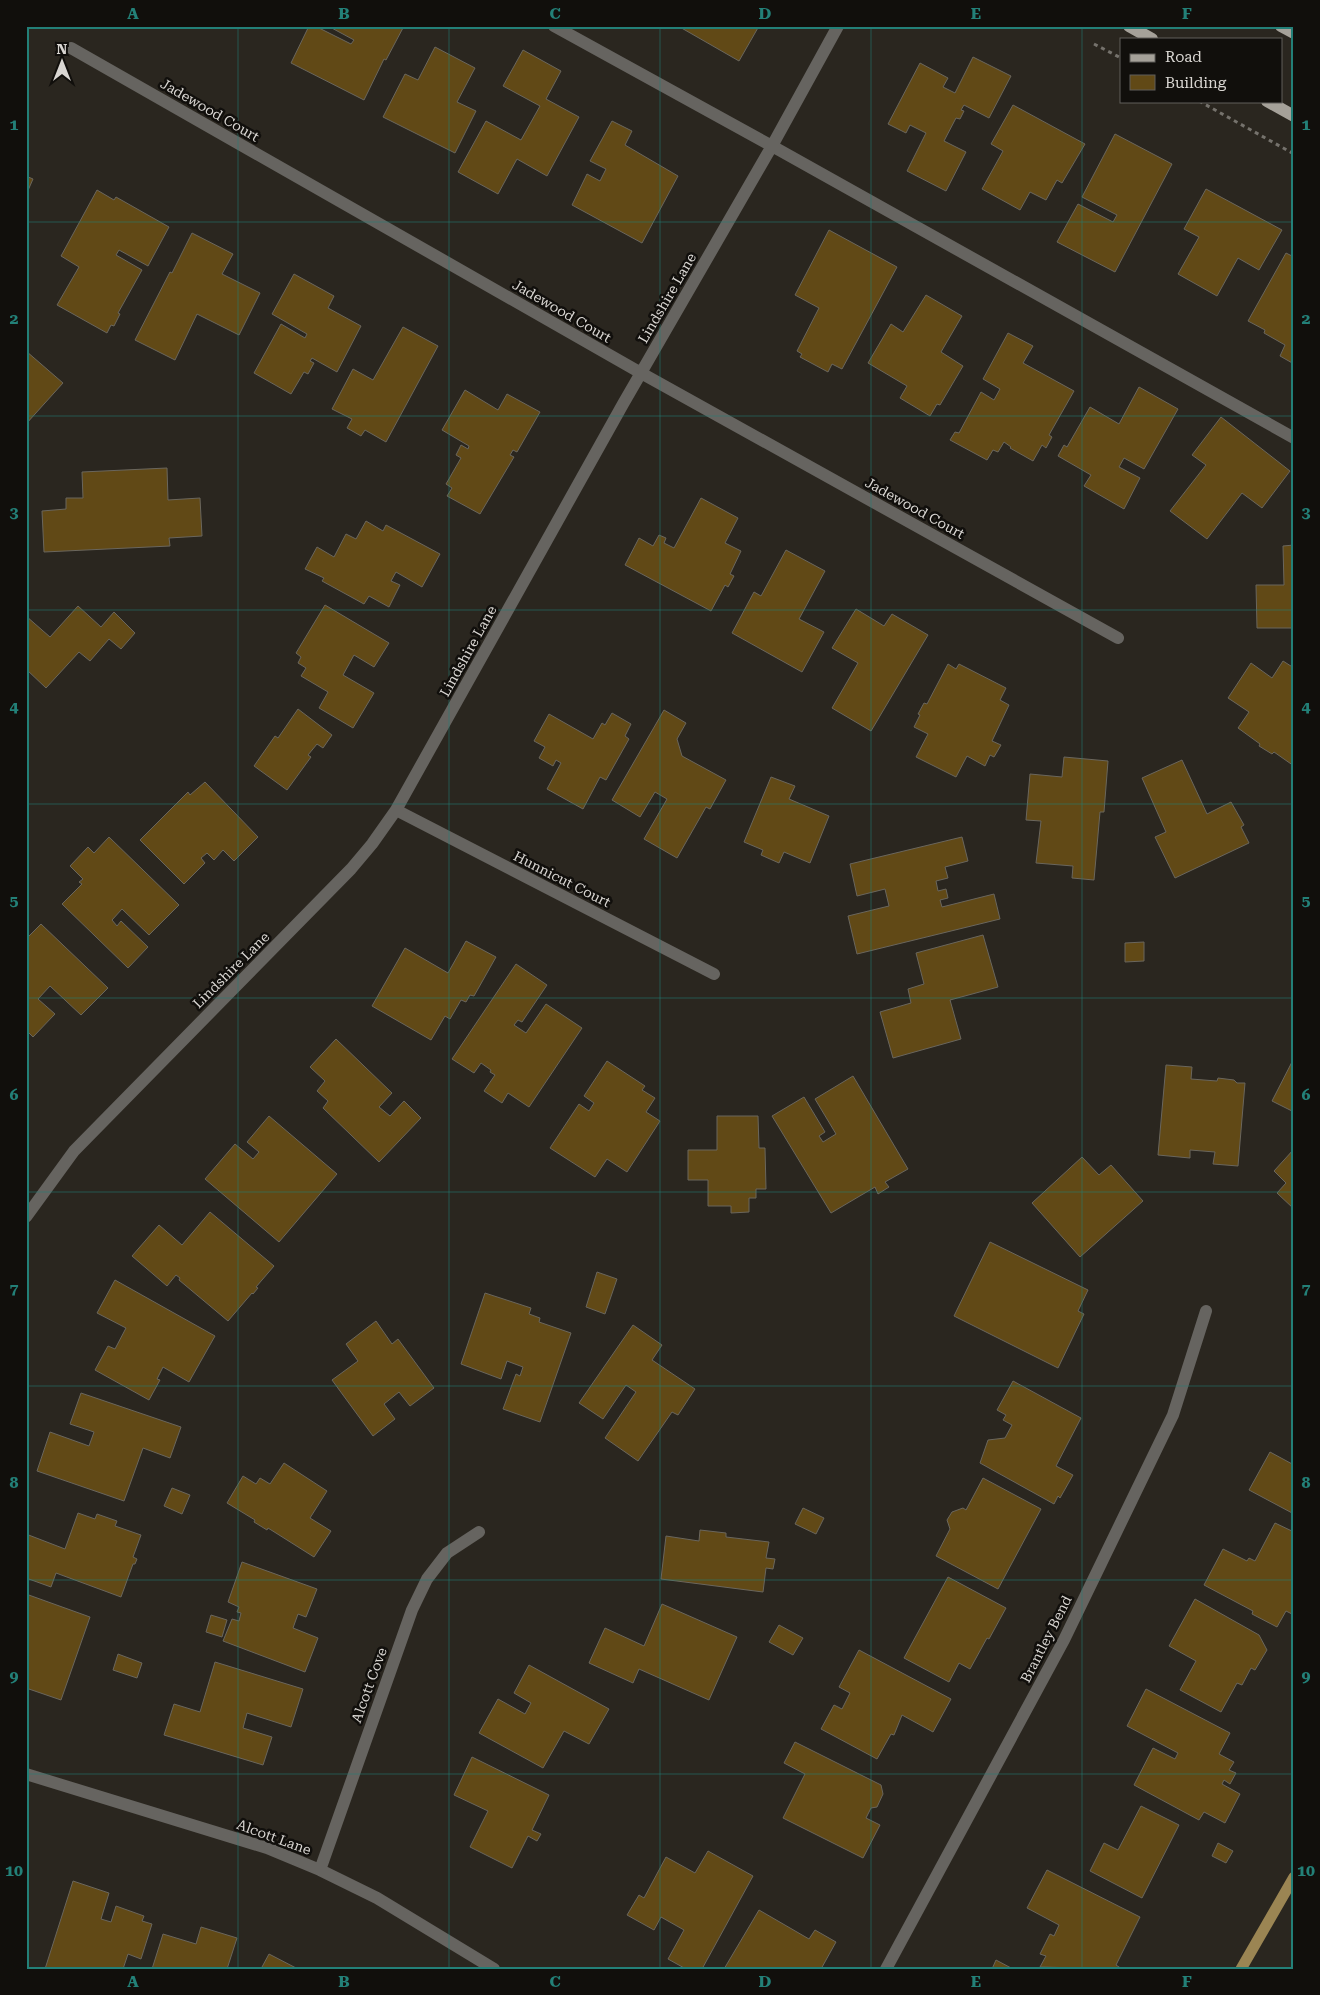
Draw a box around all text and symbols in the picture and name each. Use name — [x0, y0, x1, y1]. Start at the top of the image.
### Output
text: A — [127, 4, 139, 23]
text: B — [338, 4, 350, 23]
text: C — [549, 4, 561, 23]
text: D — [759, 4, 772, 23]
text: E — [971, 4, 981, 23]
text: F — [1182, 4, 1192, 23]
north arrow — [38, 38, 88, 88]
legend — [1120, 38, 1282, 102]
text: N — [57, 41, 68, 57]
text: Road — [1165, 48, 1202, 66]
text: Building — [1165, 74, 1227, 92]
street label: Jadewood Court — [158, 75, 262, 145]
text: 1 — [10, 115, 19, 134]
text: 1 — [1302, 115, 1311, 134]
street label: Lindshire Lane — [635, 250, 699, 346]
street label: Jadewood Court — [510, 276, 614, 346]
text: 2 — [10, 309, 19, 328]
text: 2 — [1302, 309, 1311, 328]
street label: Jadewood Court — [863, 474, 967, 542]
text: 3 — [10, 503, 19, 522]
text: 3 — [1302, 503, 1311, 522]
street label: Lindshire Lane — [436, 603, 500, 699]
text: 4 — [10, 697, 19, 716]
text: 4 — [1302, 697, 1311, 716]
street label: Hunnicut Court — [511, 848, 613, 910]
text: 5 — [10, 891, 19, 910]
text: 5 — [1302, 891, 1311, 910]
street label: Lindshire Lane — [190, 928, 273, 1011]
text: 6 — [10, 1085, 19, 1104]
text: 6 — [1302, 1085, 1311, 1104]
text: 7 — [10, 1279, 19, 1298]
text: 7 — [1302, 1279, 1311, 1298]
text: 8 — [10, 1473, 19, 1492]
text: 8 — [1302, 1473, 1311, 1492]
street label: Brantley Bend — [1017, 1593, 1075, 1685]
street label: Alcott Cove — [348, 1645, 390, 1725]
text: 9 — [10, 1667, 19, 1686]
text: 9 — [1302, 1667, 1311, 1686]
street label: Alcott Lane — [235, 1816, 314, 1858]
text: 10 — [5, 1861, 23, 1880]
text: 10 — [1297, 1861, 1315, 1880]
text: A — [127, 1972, 139, 1991]
text: B — [338, 1972, 350, 1991]
text: C — [549, 1972, 561, 1991]
text: D — [759, 1972, 772, 1991]
text: E — [971, 1972, 981, 1991]
text: F — [1182, 1972, 1192, 1991]

